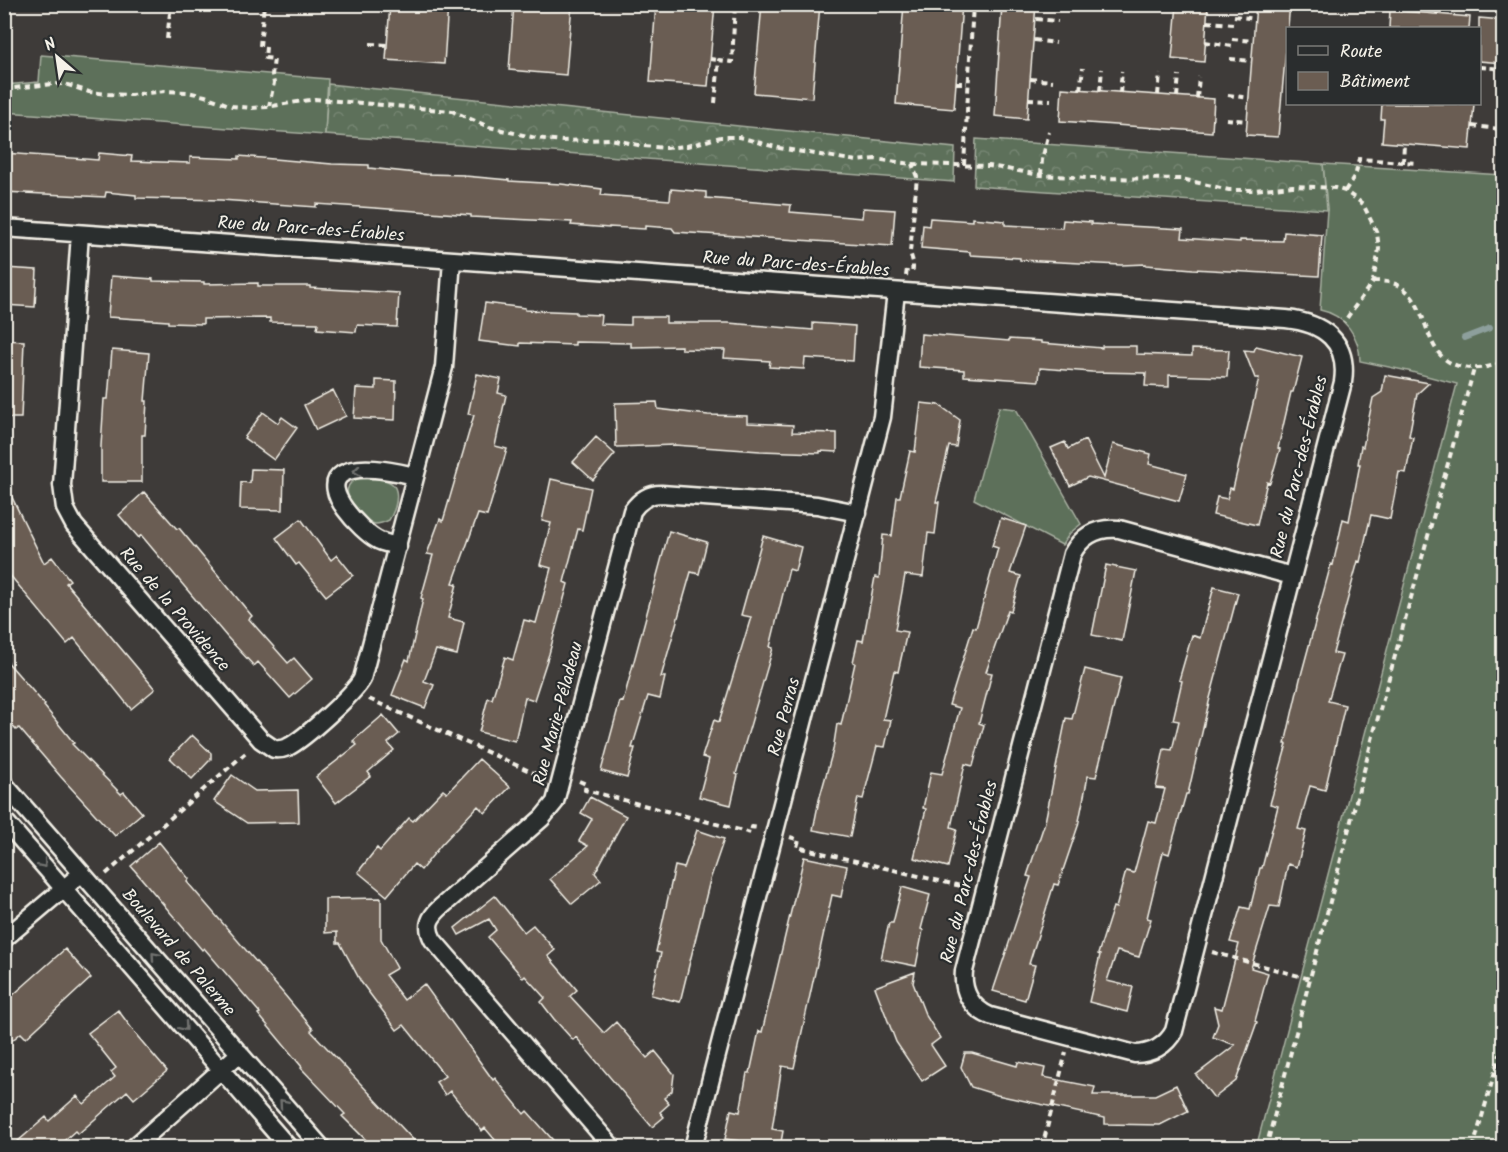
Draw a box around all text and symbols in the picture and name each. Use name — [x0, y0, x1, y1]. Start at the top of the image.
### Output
north arrow — [27, 27, 87, 87]
legend — [1286, 27, 1481, 105]
text: N — [40, 32, 61, 59]
text: Route — [1340, 38, 1382, 67]
text: Bâtiment — [1340, 68, 1411, 97]
street label: Rue du Parc-des-Érables — [217, 209, 406, 251]
street label: Rue du Parc-des-Érables — [702, 244, 891, 286]
street label: Rue du Parc-des-Érables — [1263, 372, 1337, 561]
one-way arrow — [353, 464, 362, 476]
street label: Rue de la Providence — [111, 541, 237, 679]
street label: Rue Marie-Péladeau — [526, 638, 592, 789]
street label: Rue Perras — [761, 674, 809, 760]
street label: Rue du Parc-des-Érables — [933, 777, 1007, 966]
one-way arrow — [36, 857, 47, 868]
street label: Boulevard de Palerme — [114, 882, 242, 1024]
one-way arrow — [151, 953, 162, 963]
one-way arrow — [177, 1020, 188, 1031]
one-way arrow — [279, 1099, 290, 1110]

